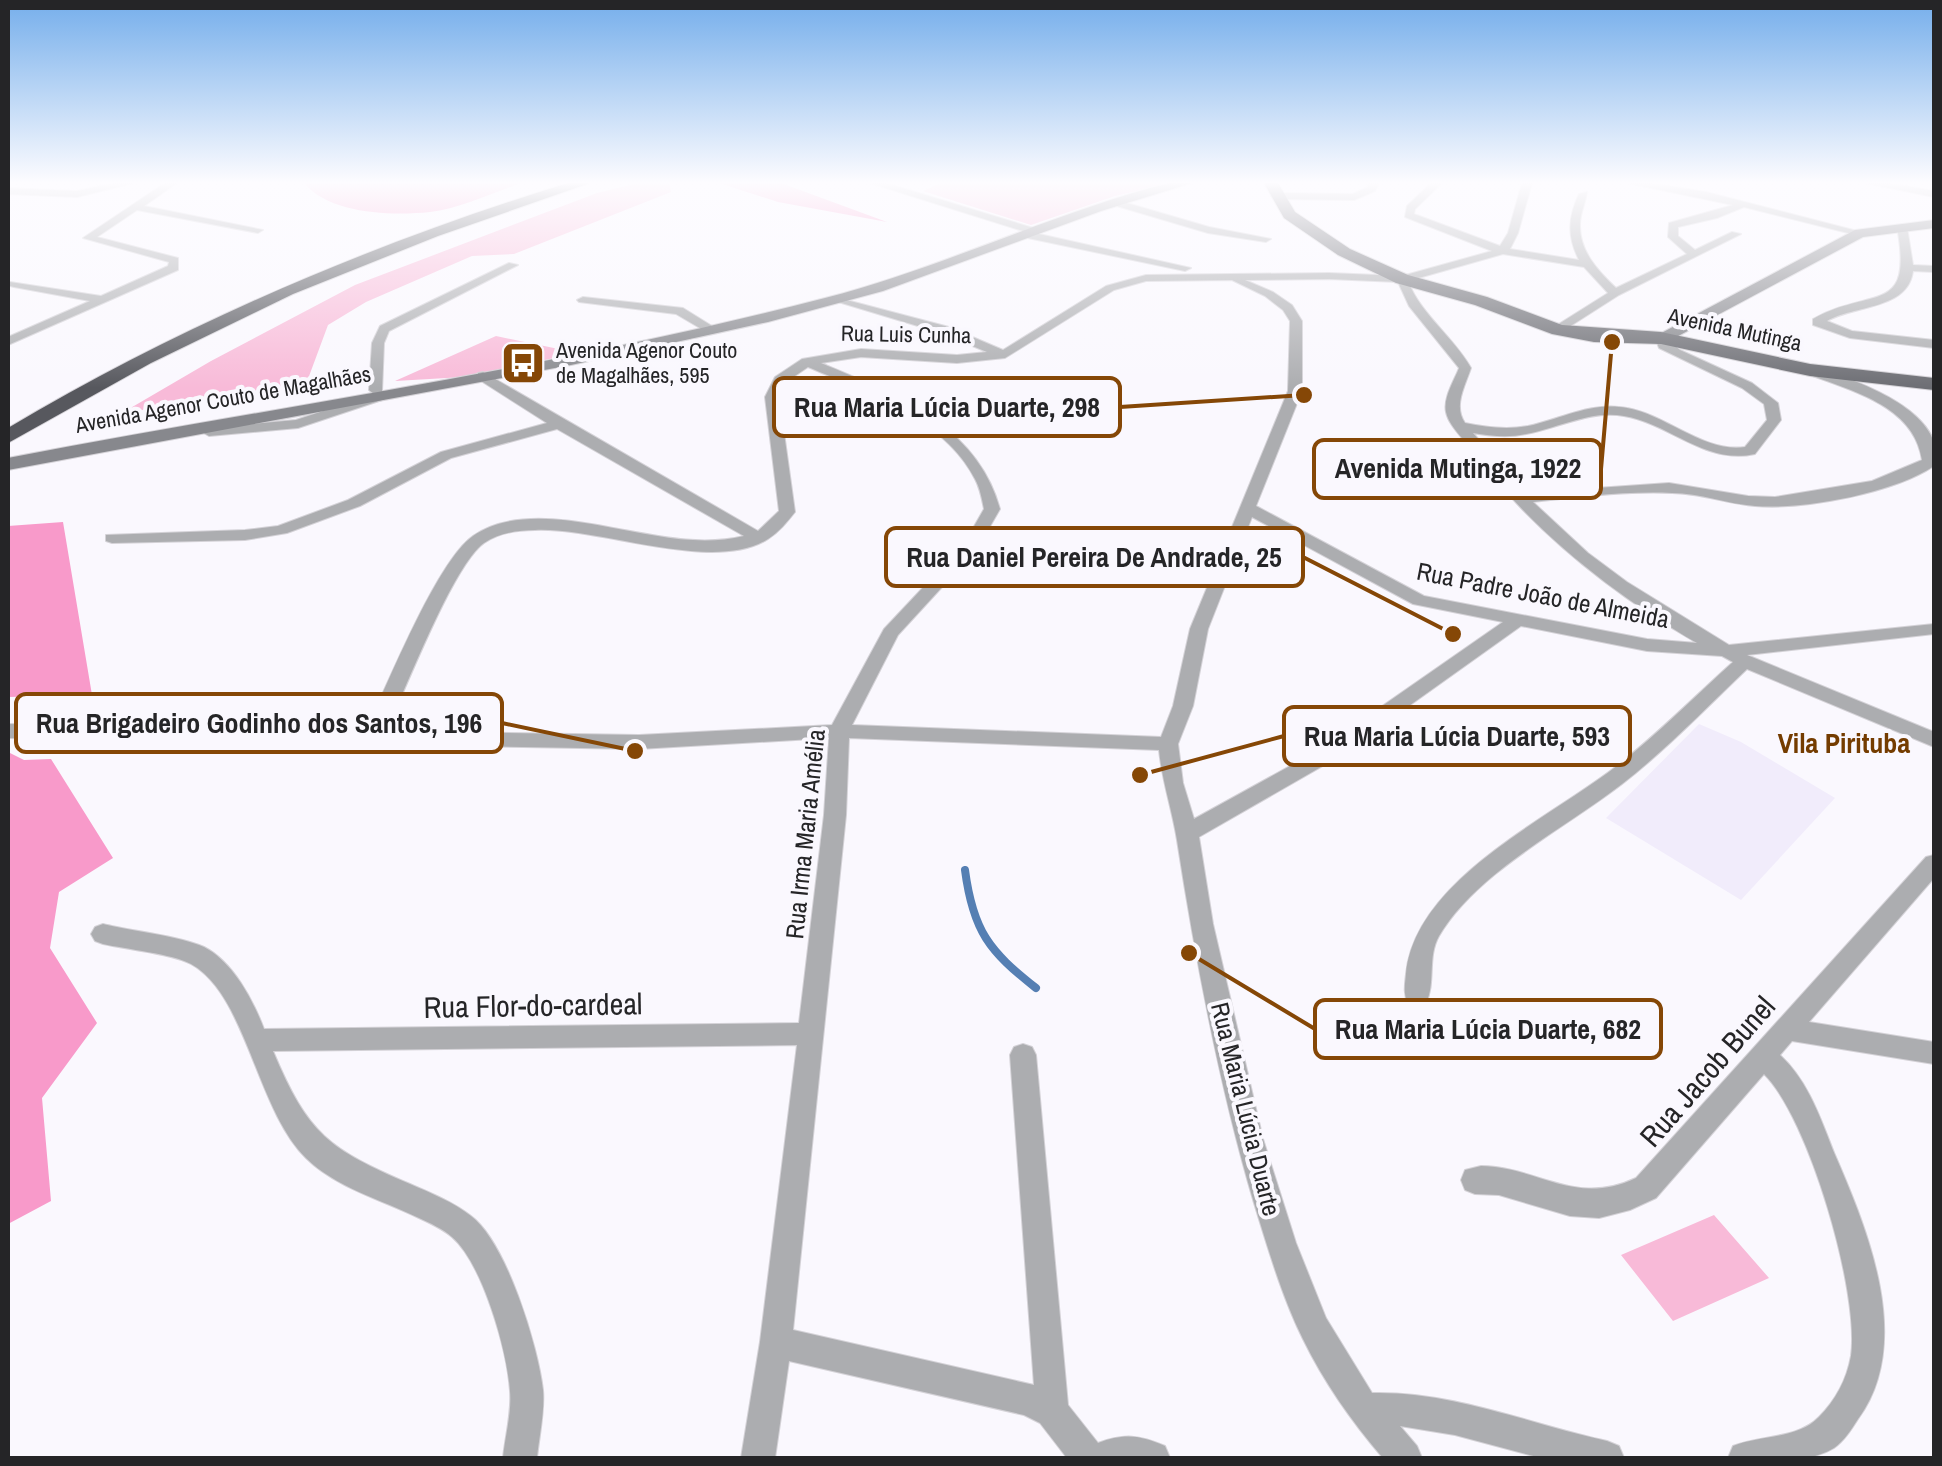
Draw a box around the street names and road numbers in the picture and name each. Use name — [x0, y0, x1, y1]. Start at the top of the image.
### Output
street label: Avenida Mutinga — [1664, 300, 1805, 358]
street label: Rua Luis Cunha — [841, 318, 971, 350]
street label: Avenida Agenor Couto de Magalhães — [72, 358, 373, 440]
street label: Rua Padre João de Almeida — [1414, 554, 1673, 636]
street label: Rua Irma Maria Amélia — [777, 727, 833, 941]
street label: Rua Flor-do-cardeal — [423, 983, 643, 1027]
street label: Rua Jacob Bunel — [1630, 987, 1784, 1155]
street label: Rua Maria Lúcia Duarte — [1203, 999, 1289, 1219]

